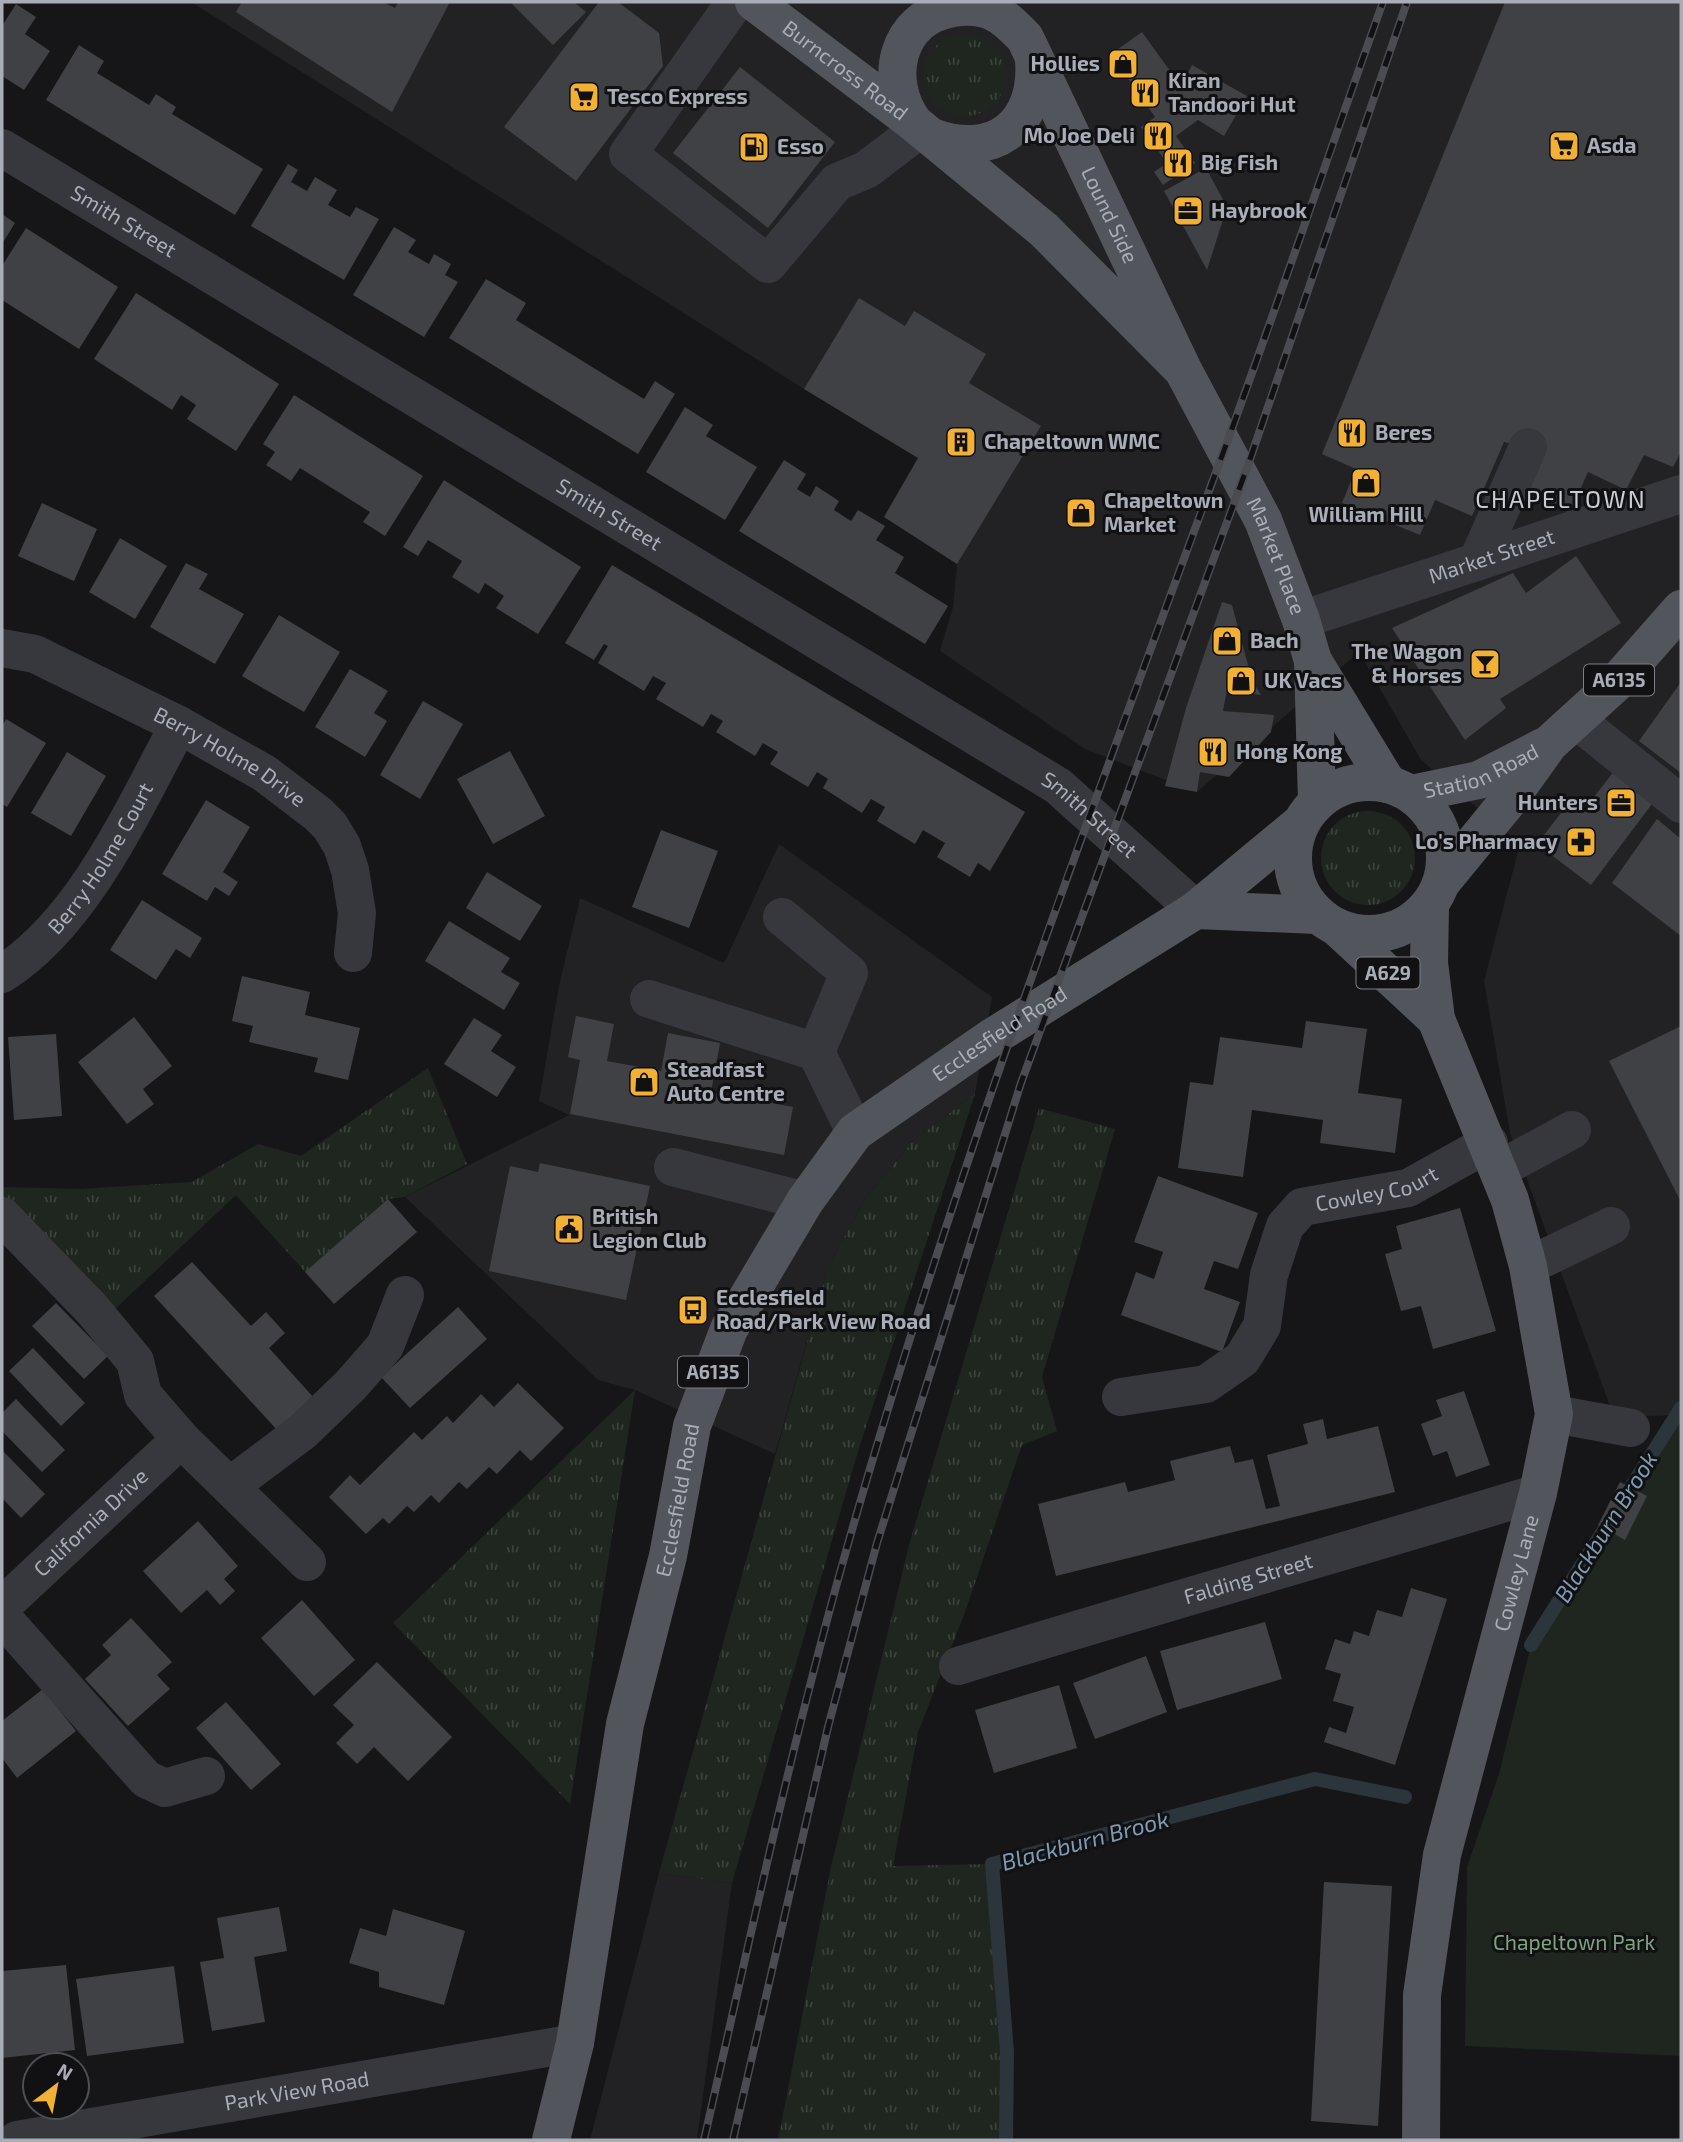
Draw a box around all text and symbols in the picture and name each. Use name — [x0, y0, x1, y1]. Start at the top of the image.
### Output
street label: Burncross Road — [778, 14, 913, 125]
shop icon: Hollies — [1106, 47, 1140, 81]
place label: Hollies — [1031, 50, 1100, 75]
place label: Kiran Tandoori Hut — [1168, 67, 1296, 116]
restaurant icon: Kiran Tandoori Hut — [1128, 76, 1162, 110]
supermarket icon: Tesco Express — [567, 80, 601, 114]
place label: Tesco Express — [607, 83, 748, 108]
restaurant icon: Mo Joe Deli — [1141, 119, 1175, 153]
place label: Mo Joe Deli — [1024, 122, 1135, 147]
supermarket icon: Asda — [1547, 129, 1581, 163]
fuel station icon: Esso — [737, 130, 771, 164]
place label: Asda — [1587, 132, 1636, 157]
place label: Esso — [777, 133, 824, 158]
restaurant icon: Big Fish — [1161, 146, 1195, 180]
place label: Big Fish — [1201, 149, 1278, 174]
street label: Lound Side — [1077, 162, 1144, 267]
street label: Smith Street — [67, 179, 182, 262]
office icon: Haybrook — [1171, 194, 1205, 228]
place label: Haybrook — [1211, 197, 1307, 223]
restaurant icon: Beres — [1335, 416, 1369, 450]
place label: Beres — [1375, 419, 1432, 444]
building icon: Chapeltown WMC — [944, 425, 978, 459]
place label: Chapeltown WMC — [984, 428, 1160, 453]
shop icon: William Hill — [1349, 466, 1383, 500]
street label: Smith Street — [552, 472, 667, 555]
district label: CHAPELTOWN — [1475, 484, 1647, 513]
place label: Chapeltown Market — [1104, 487, 1223, 536]
street label: Market Place — [1242, 492, 1312, 618]
shop icon: Chapeltown Market — [1064, 496, 1098, 530]
place label: William Hill — [1309, 501, 1424, 526]
street label: Market Street — [1425, 523, 1557, 588]
shop icon: Bach — [1210, 624, 1244, 658]
place label: Bach — [1250, 627, 1299, 652]
place label: The Wagon & Horses — [1351, 638, 1462, 687]
bar icon: The Wagon & Horses — [1468, 647, 1502, 681]
shop icon: UK Vacs — [1224, 664, 1258, 698]
road number: A6135 — [1584, 664, 1654, 695]
place label: UK Vacs — [1264, 667, 1342, 692]
street label: Berry Holme Drive — [150, 701, 311, 811]
restaurant icon: Hong Kong — [1196, 735, 1230, 769]
place label: Hong Kong — [1236, 738, 1342, 763]
street label: Station Road — [1421, 738, 1542, 802]
street label: Smith Street — [1038, 765, 1143, 862]
street label: Berry Holme Court — [42, 778, 157, 938]
office icon: Hunters — [1604, 786, 1638, 820]
place label: Hunters — [1518, 789, 1598, 814]
pharmacy icon: Lo's Pharmacy — [1564, 825, 1598, 859]
place label: Lo's Pharmacy — [1415, 828, 1558, 854]
road number: A629 — [1356, 958, 1420, 988]
street label: Ecclesfield Road — [927, 980, 1071, 1086]
place label: Steadfast Auto Centre — [667, 1056, 785, 1105]
shop icon: Steadfast Auto Centre — [627, 1065, 661, 1099]
street label: Cowley Court — [1313, 1160, 1442, 1215]
place label: British Legion Club — [592, 1203, 707, 1252]
public building icon: British Legion Club — [552, 1212, 586, 1246]
place label: Ecclesfield Road/Park View Road — [716, 1284, 931, 1333]
bus stop icon: Ecclesfield Road/Park View Road — [676, 1293, 710, 1327]
road number: A6135 — [678, 1356, 748, 1388]
street label: Ecclesfield Road — [649, 1421, 703, 1579]
water label: Blackburn Brook — [1548, 1446, 1663, 1607]
street label: California Drive — [28, 1463, 152, 1581]
street label: Cowley Lane — [1488, 1512, 1543, 1634]
street label: Falding Street — [1181, 1547, 1315, 1608]
water label: Blackburn Brook — [998, 1804, 1172, 1876]
park label: Chapeltown Park — [1493, 1929, 1655, 1954]
north arrow — [21, 2051, 91, 2121]
text: N — [53, 2058, 77, 2085]
street label: Park View Road — [222, 2065, 371, 2115]

